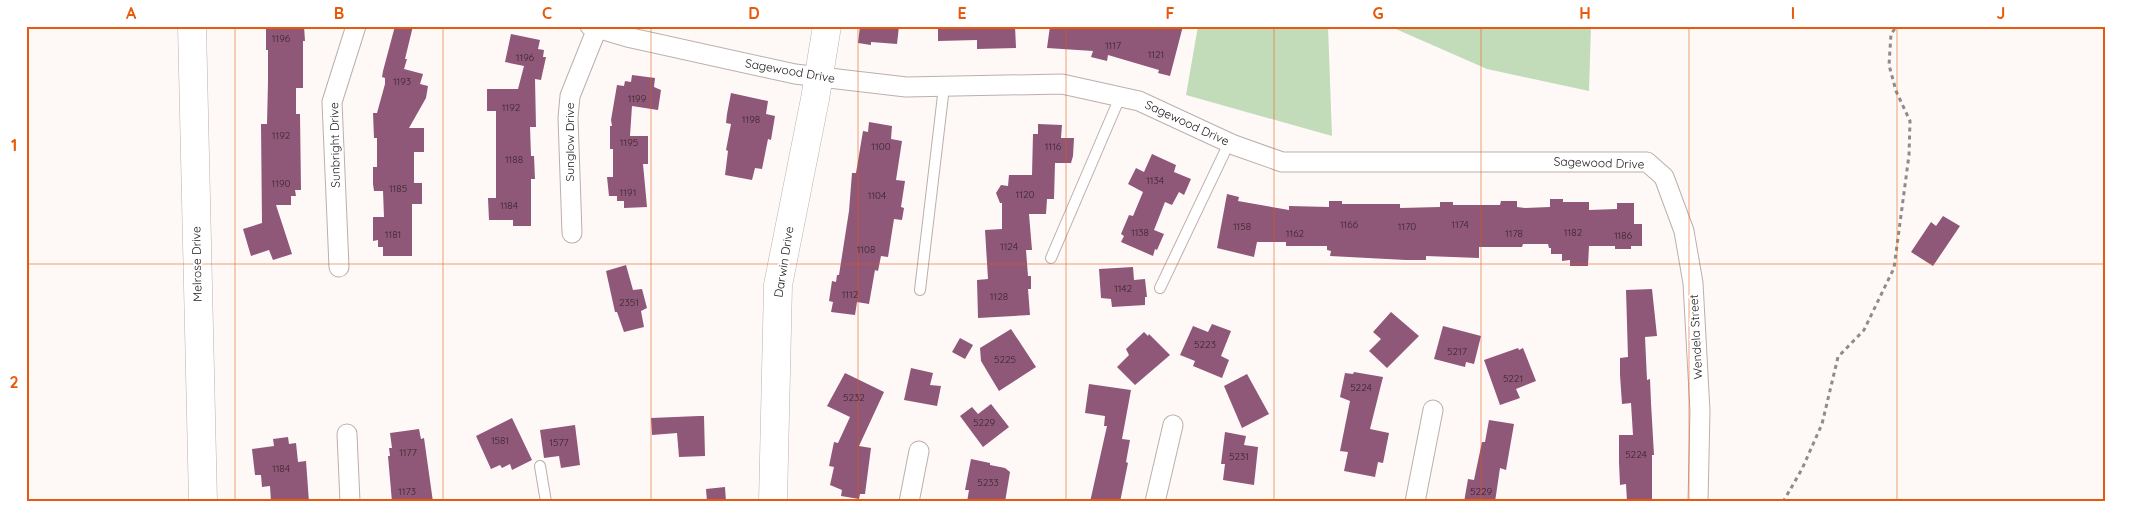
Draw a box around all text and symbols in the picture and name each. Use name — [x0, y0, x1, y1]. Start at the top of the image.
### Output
text: A — [126, 3, 137, 23]
text: B — [334, 3, 344, 23]
text: C — [542, 3, 552, 23]
text: D — [748, 3, 760, 23]
text: E — [957, 3, 967, 23]
text: F — [1166, 3, 1175, 23]
text: G — [1372, 3, 1384, 23]
text: H — [1579, 3, 1591, 23]
text: I — [1791, 3, 1795, 23]
text: J — [1997, 3, 2005, 23]
house number: 1196 — [272, 32, 291, 45]
house number: 1117 — [1105, 39, 1121, 52]
house number: 1121 — [1148, 48, 1164, 61]
house number: 1196 — [516, 51, 535, 64]
street label: Sagewood Drive — [744, 55, 836, 86]
house number: 1193 — [393, 75, 411, 88]
house number: 1199 — [628, 92, 647, 105]
street label: Sagewood Drive — [1143, 97, 1232, 149]
house number: 1192 — [502, 101, 521, 114]
street label: Sunbright Drive — [326, 102, 343, 188]
street label: Sunglow Drive — [562, 102, 577, 182]
house number: 1198 — [742, 113, 760, 126]
house number: 1192 — [272, 129, 291, 142]
text: 1 — [11, 135, 17, 155]
house number: 1195 — [620, 136, 638, 149]
house number: 1100 — [871, 140, 891, 153]
house number: 1116 — [1045, 140, 1062, 153]
house number: 1188 — [505, 153, 523, 166]
street label: Sagewood Drive — [1553, 153, 1645, 172]
house number: 1134 — [1146, 174, 1164, 187]
house number: 1190 — [272, 177, 291, 190]
house number: 1185 — [389, 182, 407, 195]
house number: 1191 — [620, 186, 636, 199]
house number: 1120 — [1016, 188, 1034, 201]
house number: 1104 — [868, 189, 886, 202]
house number: 1184 — [500, 199, 518, 212]
house number: 1166 — [1340, 218, 1359, 231]
house number: 1174 — [1451, 218, 1469, 231]
house number: 1158 — [1233, 220, 1251, 233]
house number: 1170 — [1398, 220, 1416, 233]
street label: Darwin Drive — [770, 225, 797, 299]
street label: Melrose Drive — [188, 226, 205, 302]
house number: 1138 — [1131, 226, 1149, 239]
house number: 1182 — [1564, 226, 1583, 239]
house number: 1162 — [1286, 227, 1305, 240]
house number: 1178 — [1505, 227, 1523, 240]
house number: 1181 — [385, 228, 401, 241]
house number: 1186 — [1614, 229, 1633, 242]
house number: 1124 — [1000, 240, 1018, 253]
house number: 1108 — [857, 243, 875, 256]
house number: 1142 — [1114, 282, 1132, 295]
house number: 1112 — [842, 288, 859, 301]
house number: 1128 — [990, 290, 1008, 303]
street label: Wendela Street — [1686, 294, 1705, 380]
house number: 2351 — [619, 296, 639, 309]
house number: 5223 — [1194, 338, 1216, 351]
house number: 5217 — [1447, 345, 1467, 358]
house number: 5225 — [994, 353, 1016, 366]
text: 2 — [9, 372, 19, 392]
house number: 5221 — [1503, 372, 1523, 385]
house number: 5224 — [1350, 381, 1372, 394]
house number: 5232 — [843, 391, 865, 404]
house number: 5229 — [973, 416, 995, 429]
house number: 1581 — [491, 434, 509, 447]
house number: 1577 — [549, 436, 569, 449]
house number: 1177 — [399, 446, 417, 459]
house number: 5224 — [1625, 448, 1647, 461]
house number: 5231 — [1229, 450, 1249, 463]
house number: 1184 — [272, 462, 290, 475]
house number: 5233 — [977, 476, 999, 489]
house number: 1173 — [398, 485, 416, 498]
house number: 5229 — [1470, 485, 1492, 498]

